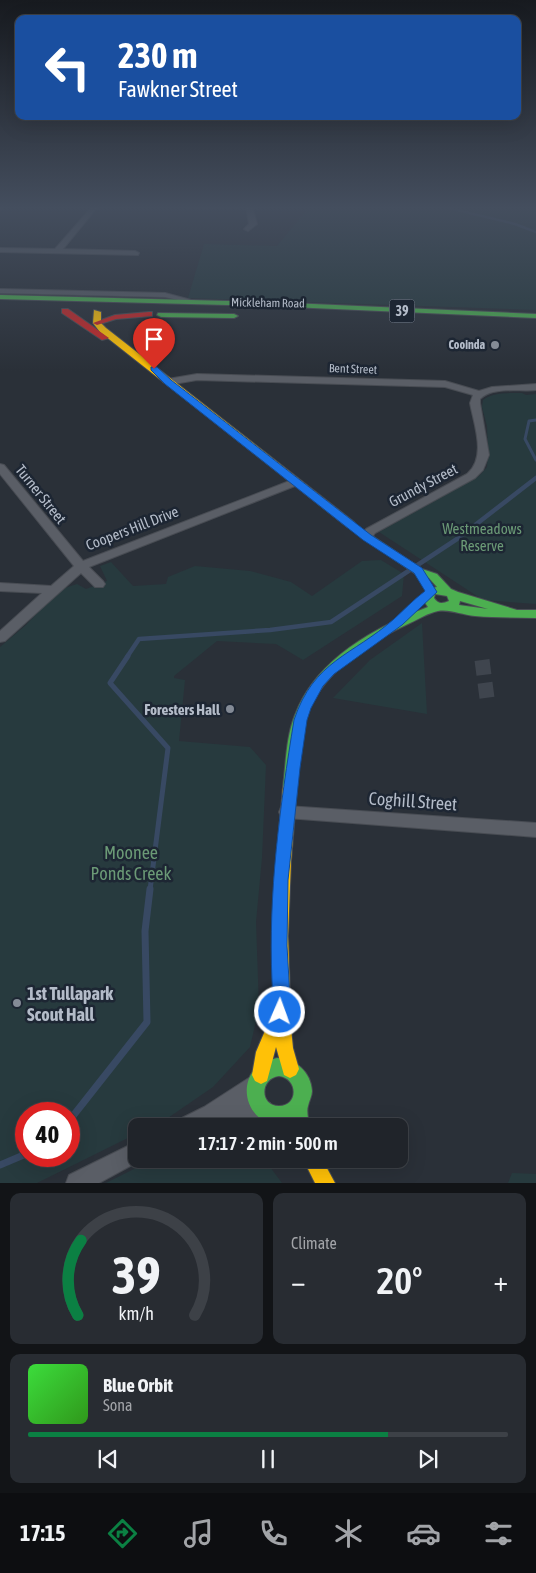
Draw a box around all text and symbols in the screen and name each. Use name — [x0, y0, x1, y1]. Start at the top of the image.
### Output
icon: left — [35, 35, 100, 100]
text: 230 m — [118, 35, 197, 75]
text: Fawkner Street — [118, 76, 238, 102]
street label: Mickleham Road — [231, 295, 305, 311]
road number: 39 — [390, 300, 414, 322]
pin — [133, 318, 175, 369]
icon: arrive — [140, 325, 168, 353]
place label: Cooinda — [448, 338, 485, 352]
marker: Cooinda — [489, 339, 501, 351]
street label: Bent Street — [329, 361, 378, 377]
street label: Grundy Street — [386, 460, 460, 510]
street label: Turner Street — [12, 461, 70, 527]
street label: Coopers Hill Drive — [83, 502, 181, 553]
park label: Westmeadows Reserve — [442, 520, 522, 554]
place label: Foresters Hall — [144, 701, 221, 718]
marker: Foresters Hall — [224, 703, 236, 715]
street label: Coghill Street — [368, 787, 458, 815]
park label: Moonee Ponds Creek — [91, 842, 171, 884]
place label: 1st Tullapark Scout Hall — [27, 983, 114, 1025]
position arrow — [253, 985, 305, 1037]
marker: 1st Tullapark Scout Hall — [11, 997, 23, 1009]
speed limit sign: 40 — [15, 1102, 80, 1167]
text: 17:17 · 2 min · 500 m — [198, 1132, 338, 1154]
text: Climate — [291, 1234, 337, 1252]
text: 39 — [112, 1245, 161, 1305]
text: 20° — [376, 1259, 423, 1302]
text: − — [291, 1265, 306, 1297]
text: + — [493, 1265, 508, 1297]
text: km/h — [119, 1303, 154, 1324]
text: Blue Orbit — [103, 1374, 173, 1396]
text: Sona — [103, 1396, 132, 1414]
icon: previous — [94, 1445, 122, 1473]
icon: pause — [254, 1445, 282, 1473]
icon: next — [414, 1445, 442, 1473]
icon: directions — [105, 1516, 140, 1551]
icon: music — [181, 1516, 216, 1551]
icon: phone — [256, 1516, 291, 1551]
icon: climate — [331, 1516, 366, 1551]
icon: car — [406, 1516, 441, 1551]
icon: filters — [481, 1516, 516, 1551]
text: 17:15 — [20, 1520, 65, 1546]

